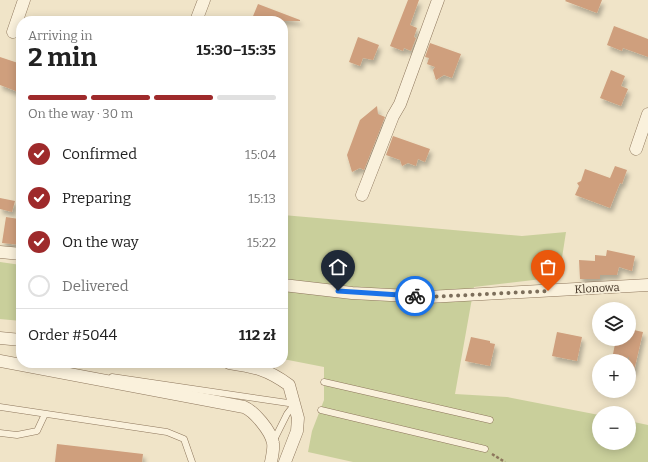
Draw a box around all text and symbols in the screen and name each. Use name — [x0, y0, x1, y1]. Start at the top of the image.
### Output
text: Arriving in — [28, 28, 93, 43]
text: 15:30–15:35 — [196, 41, 276, 59]
text: 2 min — [28, 42, 97, 73]
text: On the way · 30 m — [28, 106, 133, 121]
icon: check — [28, 143, 50, 165]
text: Confirmed — [62, 145, 137, 163]
text: 15:04 — [245, 147, 276, 162]
icon: check — [28, 187, 50, 209]
text: Preparing — [62, 189, 131, 207]
text: 15:13 — [248, 191, 276, 206]
icon: check — [28, 231, 50, 253]
text: On the way — [62, 233, 139, 251]
text: 15:22 — [247, 235, 276, 250]
pin — [321, 250, 355, 291]
pin — [531, 250, 565, 291]
icon: home — [327, 256, 349, 278]
icon: bag — [537, 256, 559, 278]
courier — [395, 276, 435, 316]
text: Delivered — [62, 277, 129, 295]
street label: Klonowa — [574, 281, 620, 296]
icon: bike — [404, 285, 426, 307]
map controls — [592, 302, 636, 450]
button: layers — [592, 302, 636, 346]
text: Order #5044 — [28, 326, 117, 344]
text: 112 zł — [239, 326, 276, 344]
button: + — [592, 354, 636, 398]
button: − — [592, 406, 636, 450]

